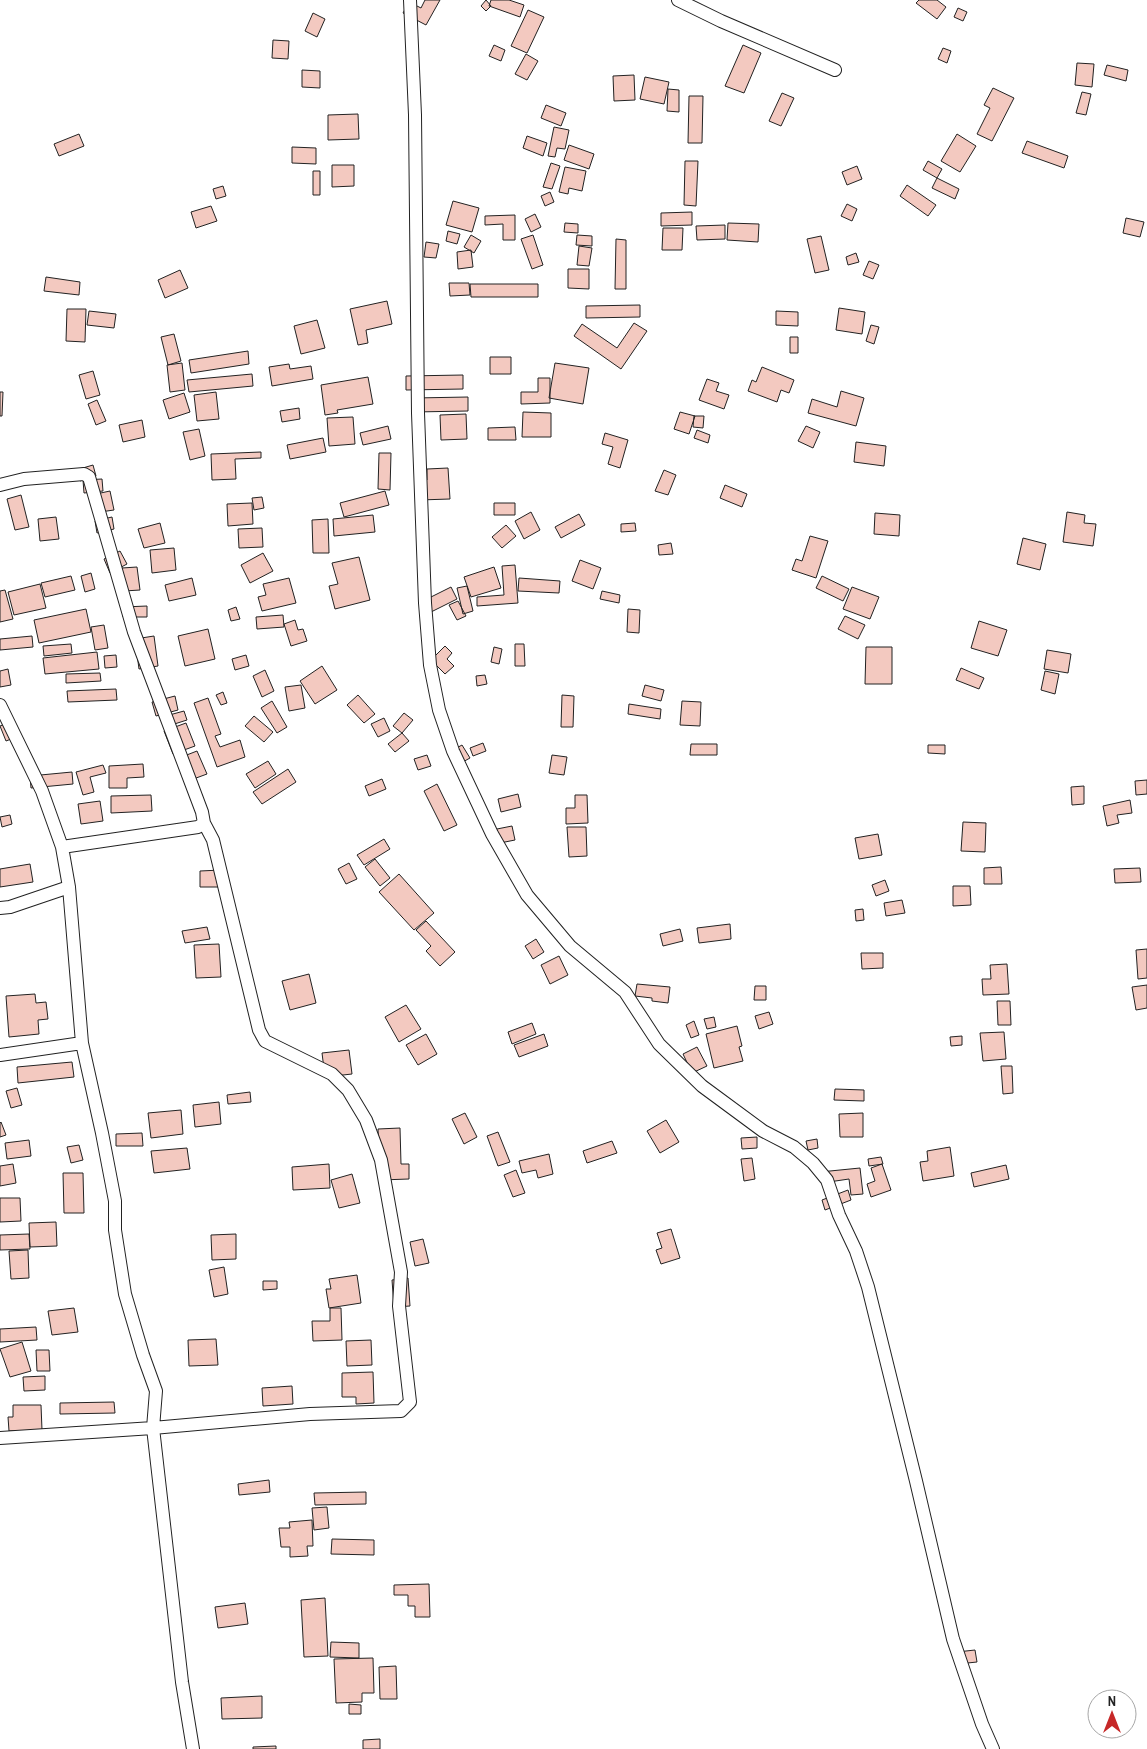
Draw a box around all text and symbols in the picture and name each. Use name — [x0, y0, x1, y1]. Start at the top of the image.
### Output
north arrow — [1087, 1689, 1137, 1739]
text: N — [1108, 1692, 1116, 1710]

